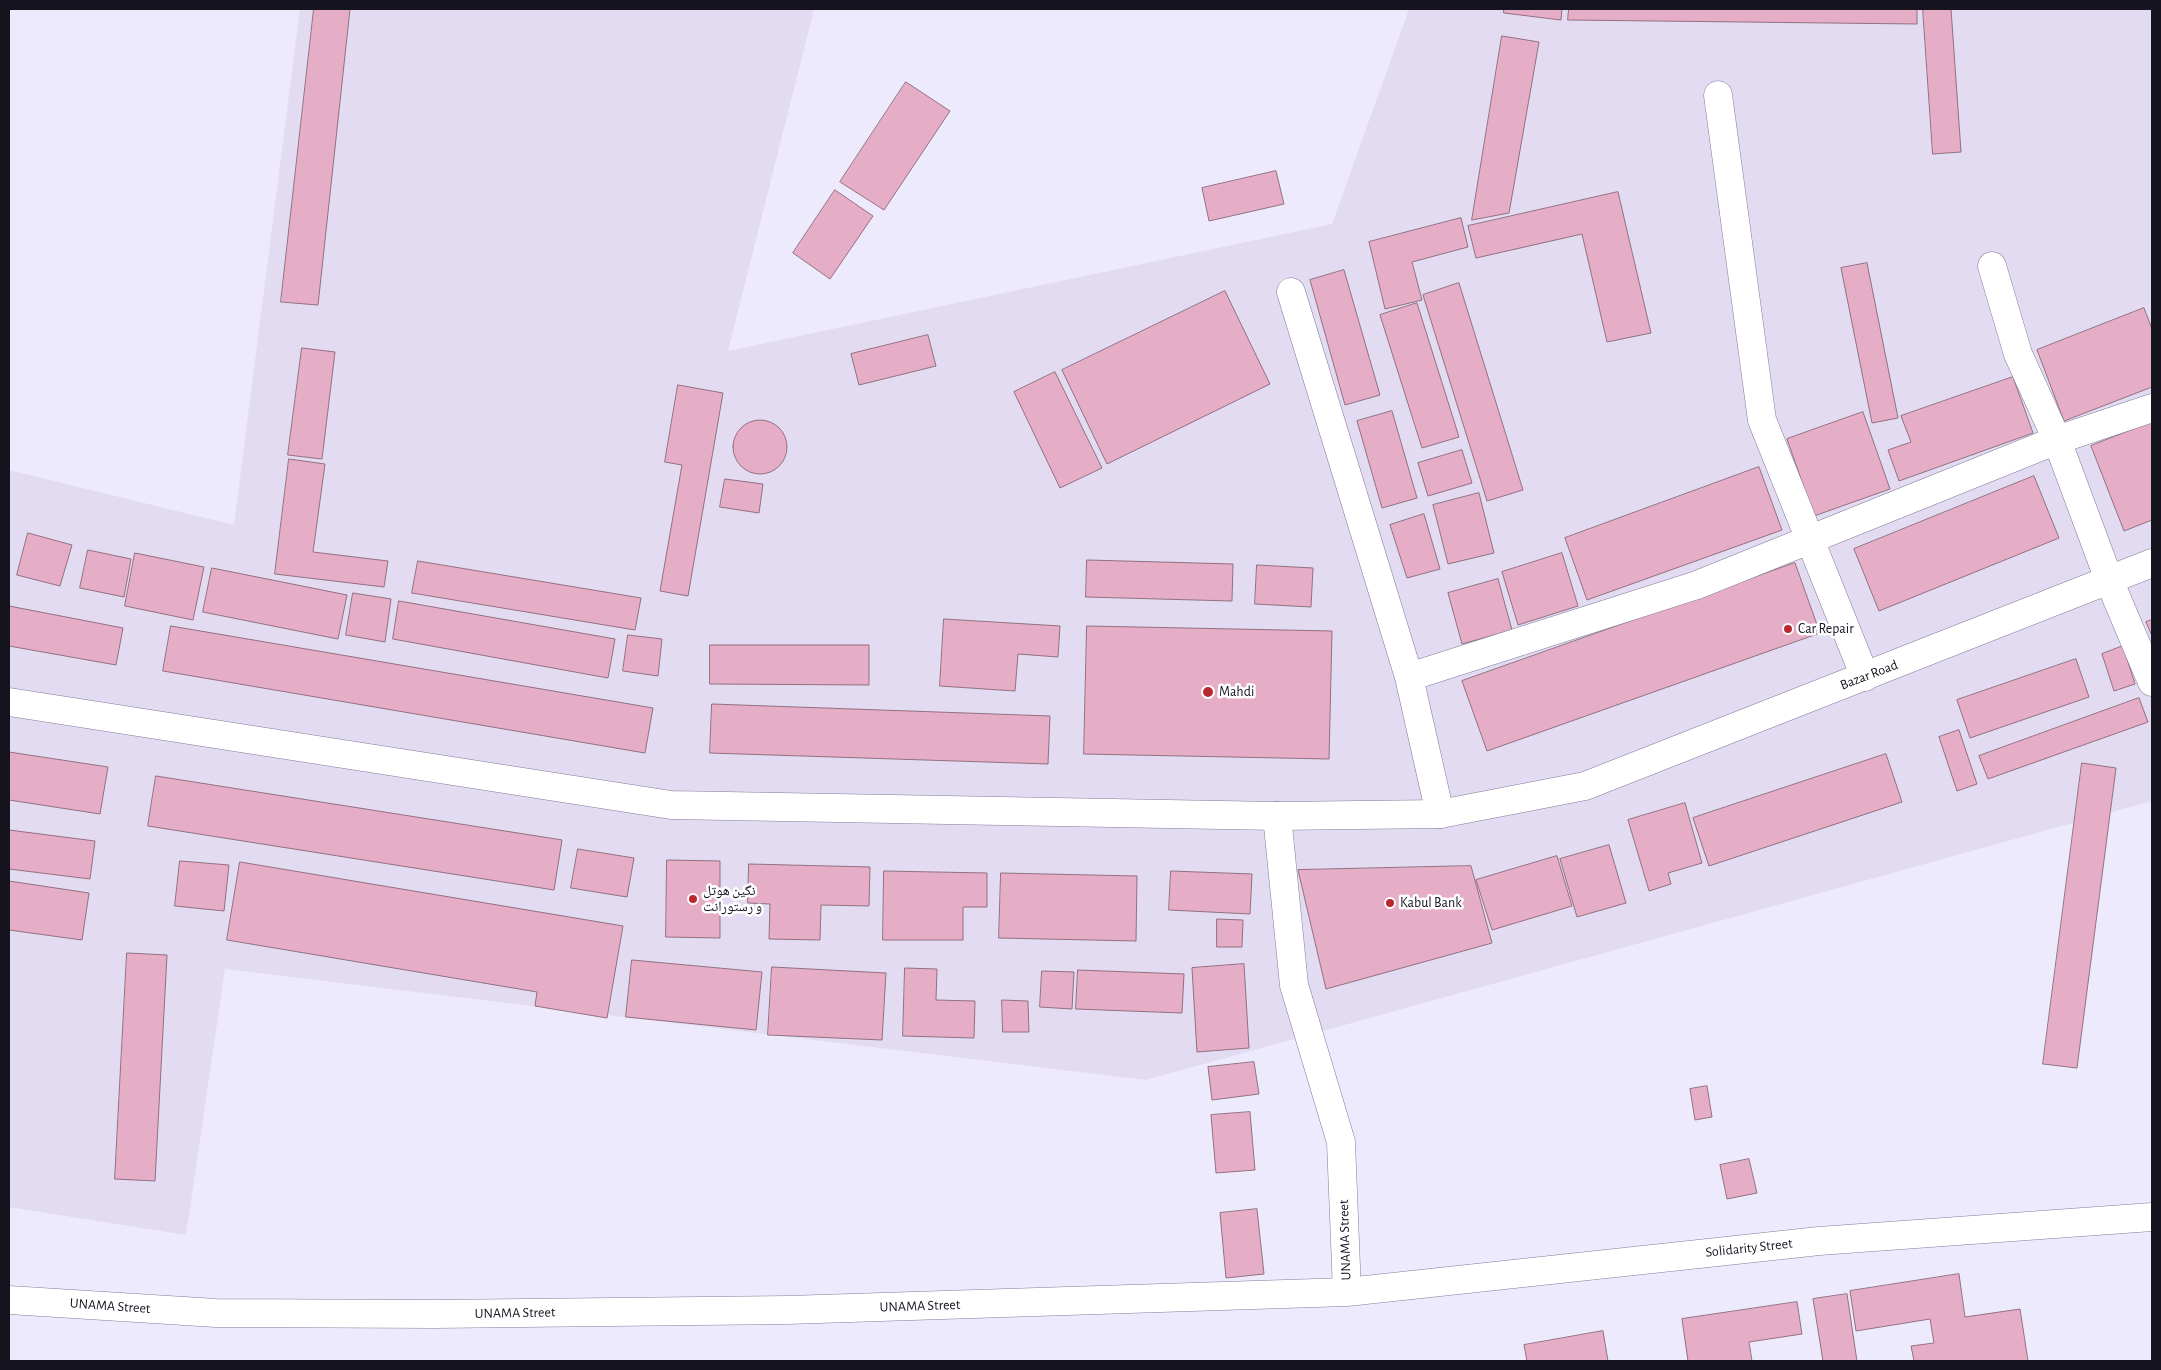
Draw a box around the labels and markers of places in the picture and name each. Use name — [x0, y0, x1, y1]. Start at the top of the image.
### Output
place label: Car Repair — [1798, 621, 1854, 637]
marker: Car Repair — [1782, 623, 1794, 635]
place label: Mahdi — [1219, 684, 1254, 700]
marker: Mahdi — [1201, 685, 1215, 699]
place label: نگین هوتل و رستورانت — [703, 883, 762, 916]
marker: نگین هوتل و رستورانت — [687, 893, 699, 905]
place label: Kabul Bank — [1400, 895, 1462, 911]
marker: Kabul Bank — [1384, 897, 1396, 909]

